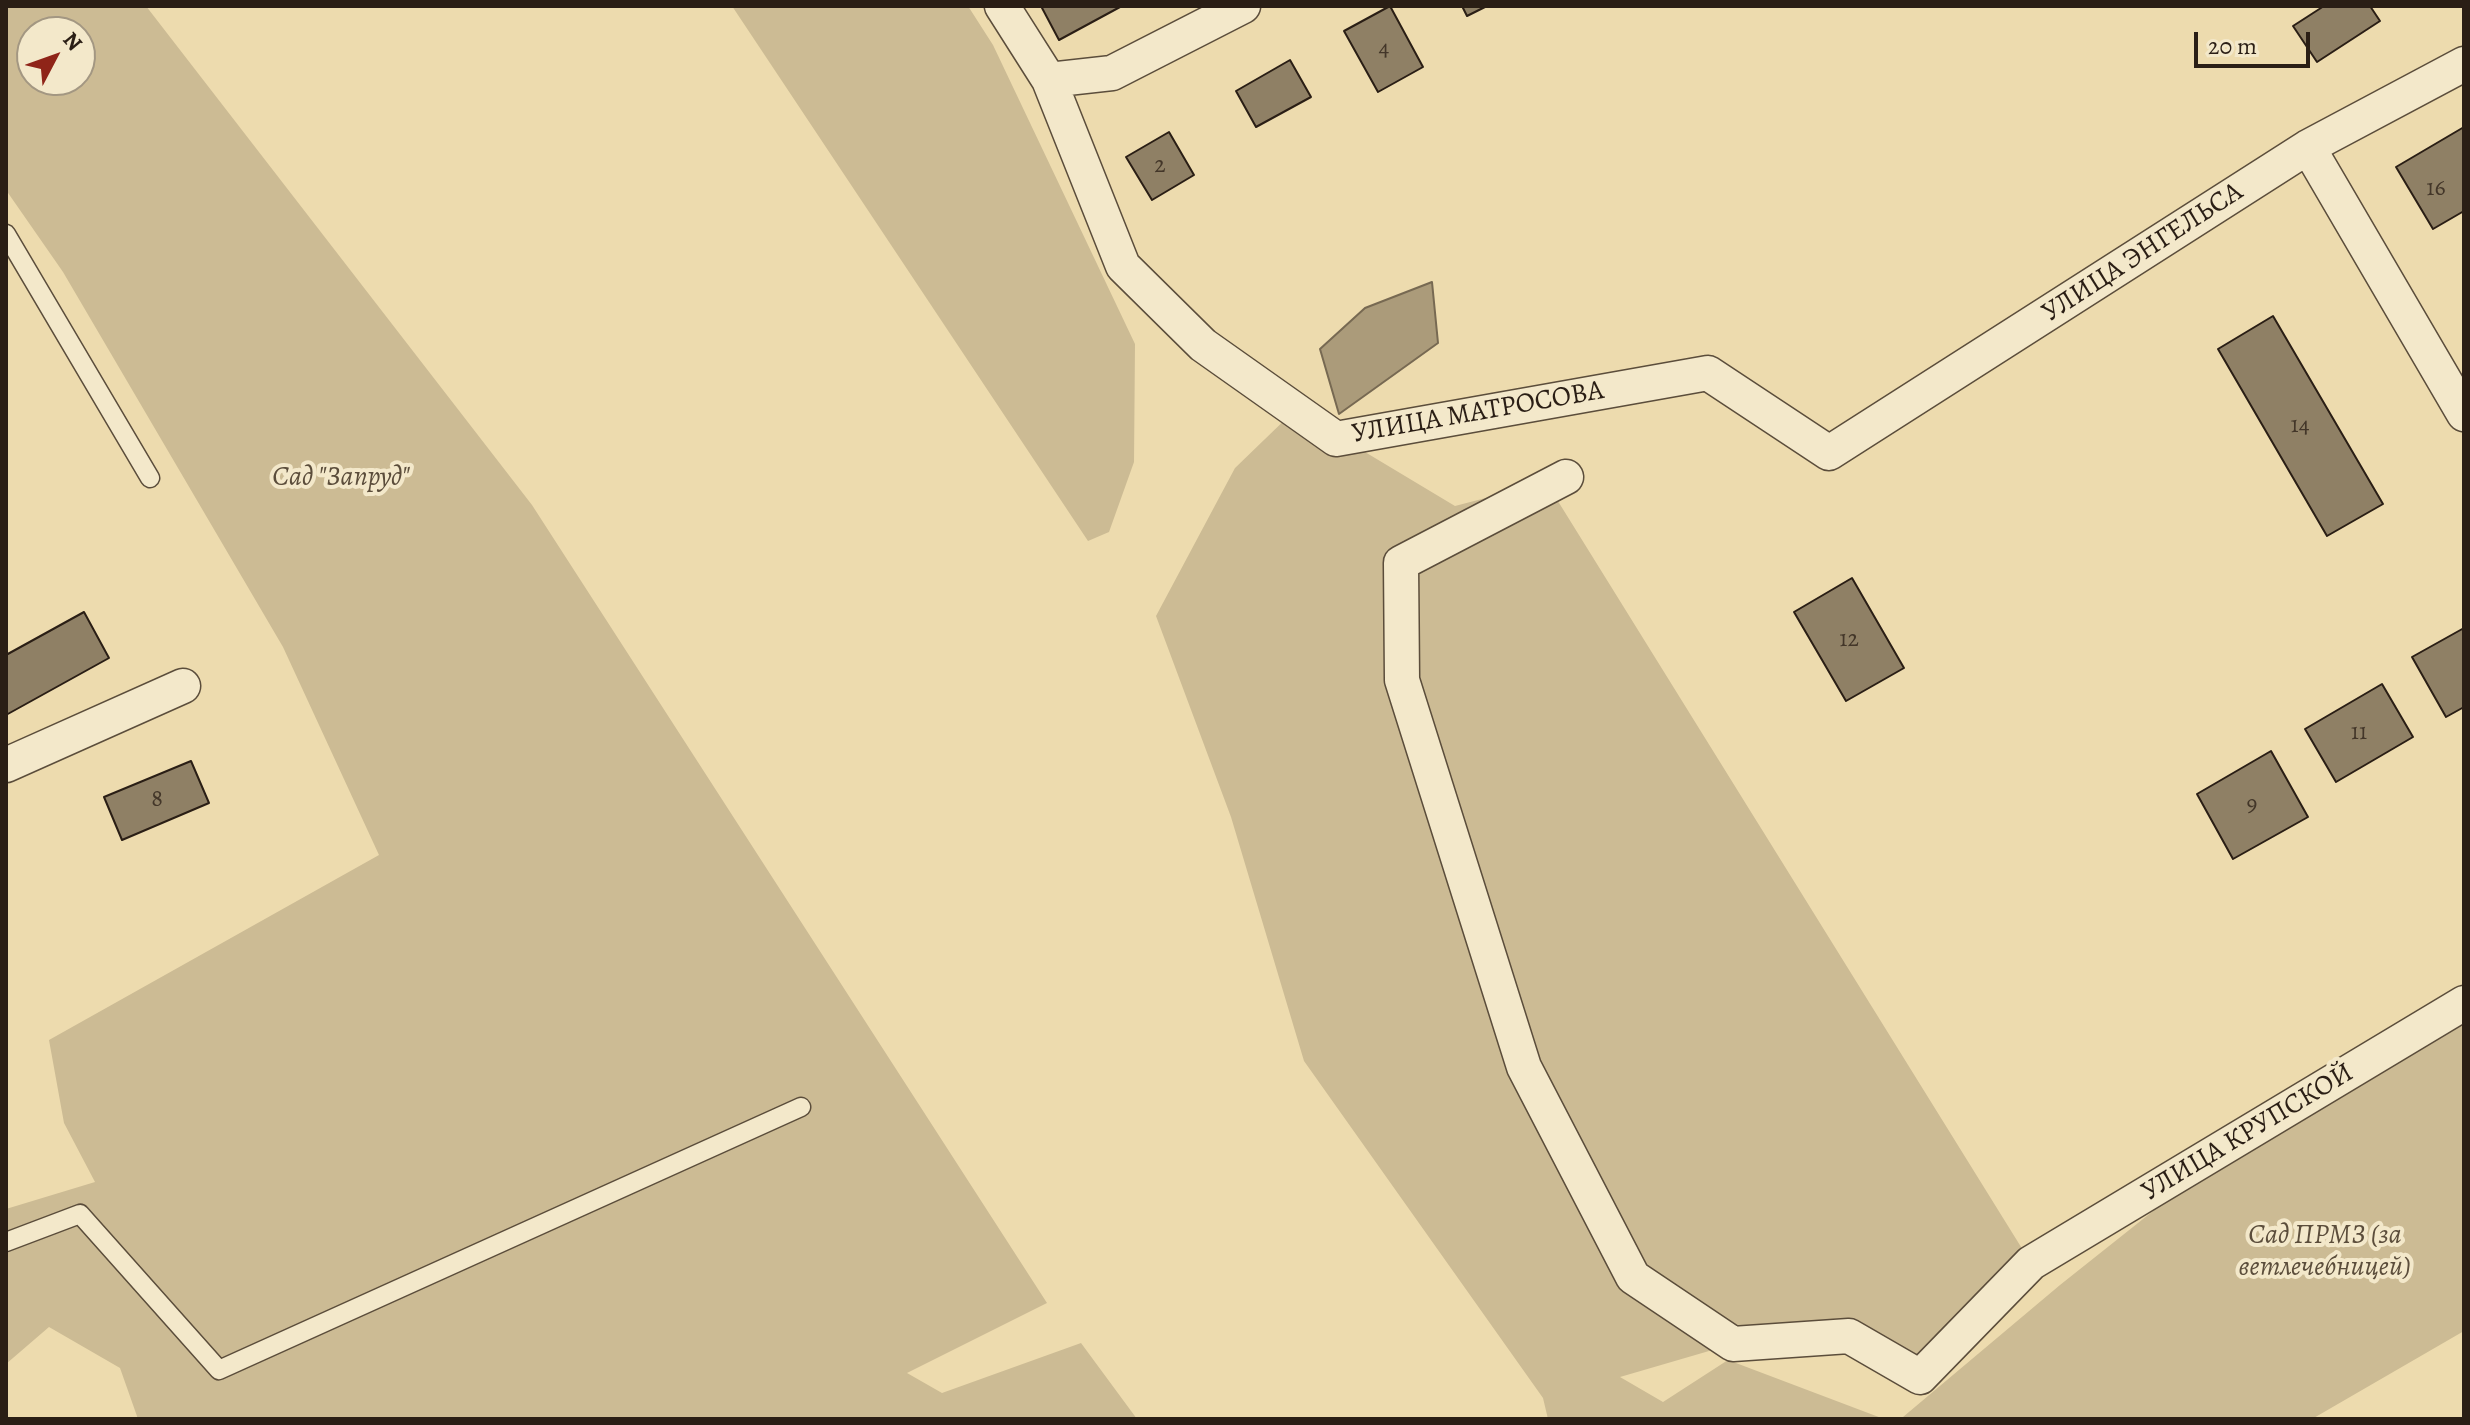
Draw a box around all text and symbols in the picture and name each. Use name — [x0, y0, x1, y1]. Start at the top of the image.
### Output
north arrow — [16, 16, 96, 96]
scale bar — [2198, 16, 2314, 66]
text: N — [56, 26, 89, 57]
text: 20 m — [2208, 30, 2257, 62]
house number: 4 — [1379, 35, 1389, 63]
house number: 2 — [1154, 152, 1166, 180]
house number: 16 — [2426, 175, 2446, 203]
street label: УЛИЦА ЭНГЕЛЬСА — [2036, 176, 2250, 330]
street label: УЛИЦА МАТРОСОВА — [1349, 374, 1607, 452]
house number: 14 — [2290, 412, 2310, 440]
park label: Сад "Запруд" — [272, 461, 410, 495]
house number: 12 — [1839, 626, 1859, 654]
house number: 11 — [2351, 719, 2367, 747]
house number: 8 — [151, 786, 163, 814]
house number: 9 — [2247, 791, 2257, 819]
street label: УЛИЦА КРУПСКОЙ — [2136, 1057, 2360, 1209]
park label: Сад ПРМЗ (за ветлечебницей) — [2239, 1219, 2411, 1285]

